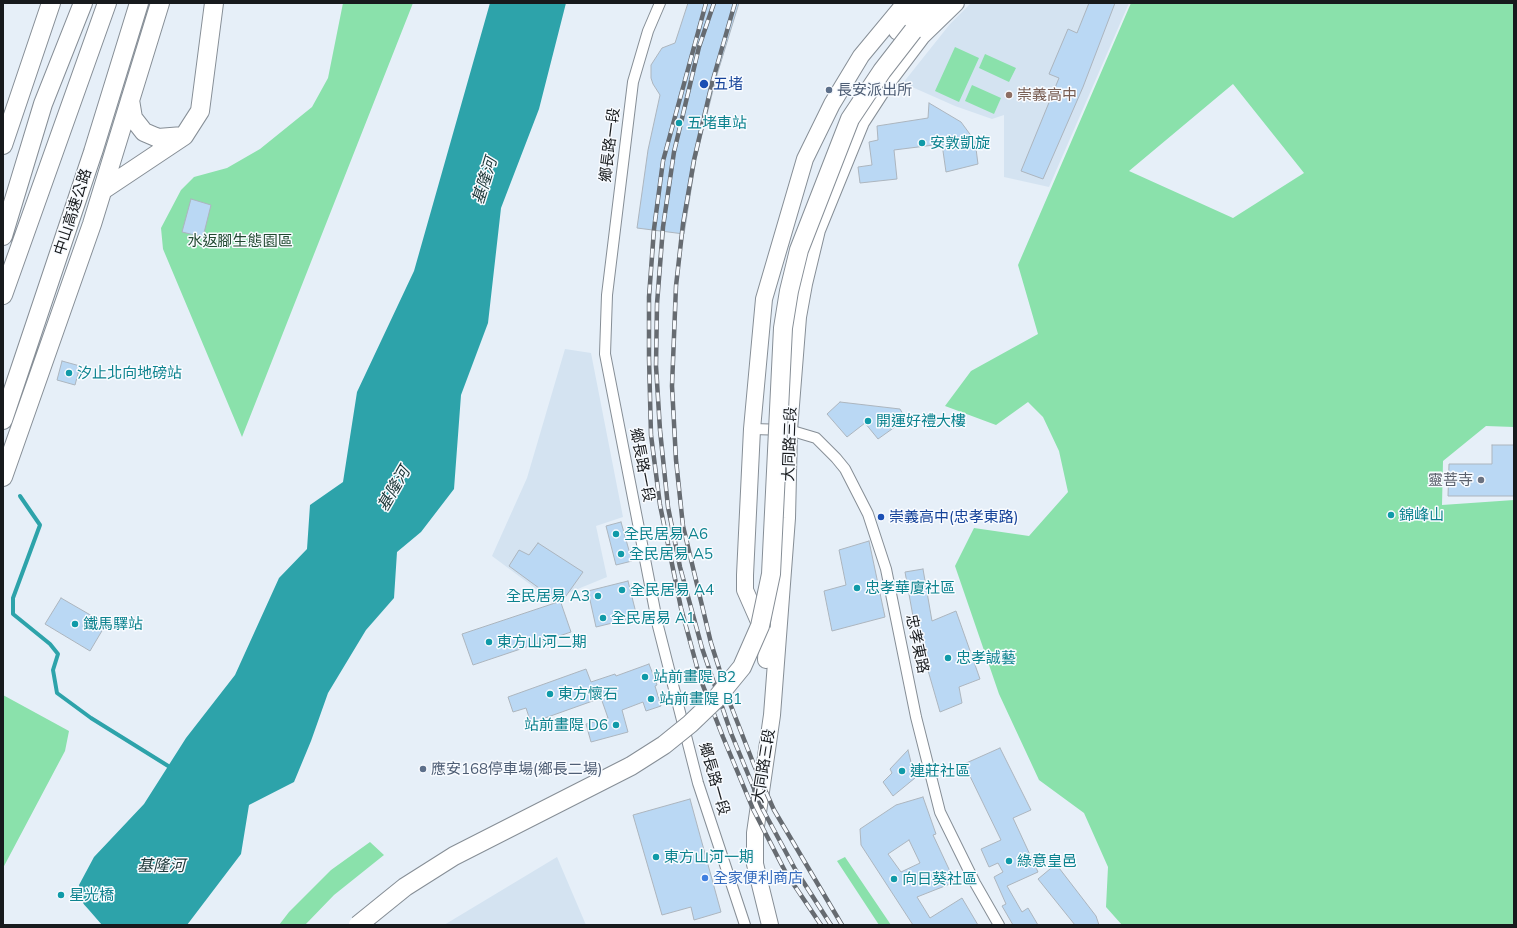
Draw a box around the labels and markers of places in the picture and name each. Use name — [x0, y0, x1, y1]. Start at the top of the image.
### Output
place label: 五堵 — [713, 75, 743, 93]
marker: 五堵 — [698, 78, 710, 90]
place label: 長安派出所 — [837, 81, 912, 99]
marker: 長安派出所 — [824, 85, 834, 95]
place label: 崇義高中 — [1017, 86, 1077, 104]
marker: 崇義高中 — [1004, 90, 1014, 100]
place label: 五堵車站 — [687, 114, 747, 132]
marker: 五堵車站 — [674, 118, 684, 128]
place label: 安敦凱旋 — [930, 134, 990, 152]
marker: 安敦凱旋 — [917, 138, 927, 148]
place label: 汐止北向地磅站 — [77, 364, 182, 382]
marker: 汐止北向地磅站 — [64, 368, 74, 378]
place label: 開運好禮大樓 — [876, 412, 966, 430]
marker: 開運好禮大樓 — [863, 416, 873, 426]
place label: 靈菩寺 — [1428, 471, 1473, 489]
marker: 靈菩寺 — [1476, 475, 1486, 485]
place label: 錦峰山 — [1399, 506, 1444, 524]
place label: 崇義高中(忠孝東路) — [889, 508, 1019, 526]
marker: 錦峰山 — [1386, 510, 1396, 520]
marker: 崇義高中(忠孝東路) — [876, 512, 886, 522]
place label: 全民居易 A6 — [624, 525, 708, 543]
marker: 全民居易 A6 — [611, 529, 621, 539]
place label: 全民居易 A5 — [629, 545, 713, 563]
marker: 全民居易 A5 — [616, 549, 626, 559]
place label: 忠孝華廈社區 — [865, 579, 955, 597]
place label: 全民居易 A4 — [630, 581, 714, 599]
marker: 忠孝華廈社區 — [852, 583, 862, 593]
marker: 全民居易 A4 — [617, 585, 627, 595]
place label: 全民居易 A3 — [506, 587, 590, 605]
marker: 全民居易 A3 — [593, 591, 603, 601]
place label: 全民居易 A1 — [611, 609, 695, 627]
marker: 全民居易 A1 — [598, 613, 608, 623]
place label: 鐵馬驛站 — [83, 615, 143, 633]
marker: 鐵馬驛站 — [70, 619, 80, 629]
place label: 東方山河二期 — [497, 633, 587, 651]
marker: 東方山河二期 — [484, 637, 494, 647]
place label: 忠孝誠藝 — [956, 649, 1016, 667]
marker: 忠孝誠藝 — [943, 653, 953, 663]
place label: 站前畫隄 B2 — [653, 668, 736, 686]
marker: 站前畫隄 B2 — [640, 672, 650, 682]
place label: 東方懷石 — [558, 685, 618, 703]
marker: 東方懷石 — [545, 689, 555, 699]
place label: 站前畫隄 B1 — [659, 690, 742, 708]
marker: 站前畫隄 B1 — [646, 694, 656, 704]
place label: 站前畫隄 D6 — [524, 716, 608, 734]
marker: 站前畫隄 D6 — [611, 720, 621, 730]
place label: 應安168停車場(鄉長二場) — [431, 760, 603, 778]
place label: 連莊社區 — [910, 762, 970, 780]
marker: 應安168停車場(鄉長二場) — [418, 764, 428, 774]
marker: 連莊社區 — [897, 766, 907, 776]
place label: 東方山河一期 — [664, 848, 754, 866]
marker: 東方山河一期 — [651, 852, 661, 862]
place label: 綠意皇邑 — [1017, 852, 1077, 870]
marker: 綠意皇邑 — [1004, 856, 1014, 866]
place label: 全家便利商店 — [713, 869, 803, 887]
place label: 向日葵社區 — [902, 870, 977, 888]
marker: 全家便利商店 — [700, 873, 710, 883]
marker: 向日葵社區 — [889, 874, 899, 884]
place label: 星光橋 — [69, 886, 114, 904]
marker: 星光橋 — [56, 890, 66, 900]

